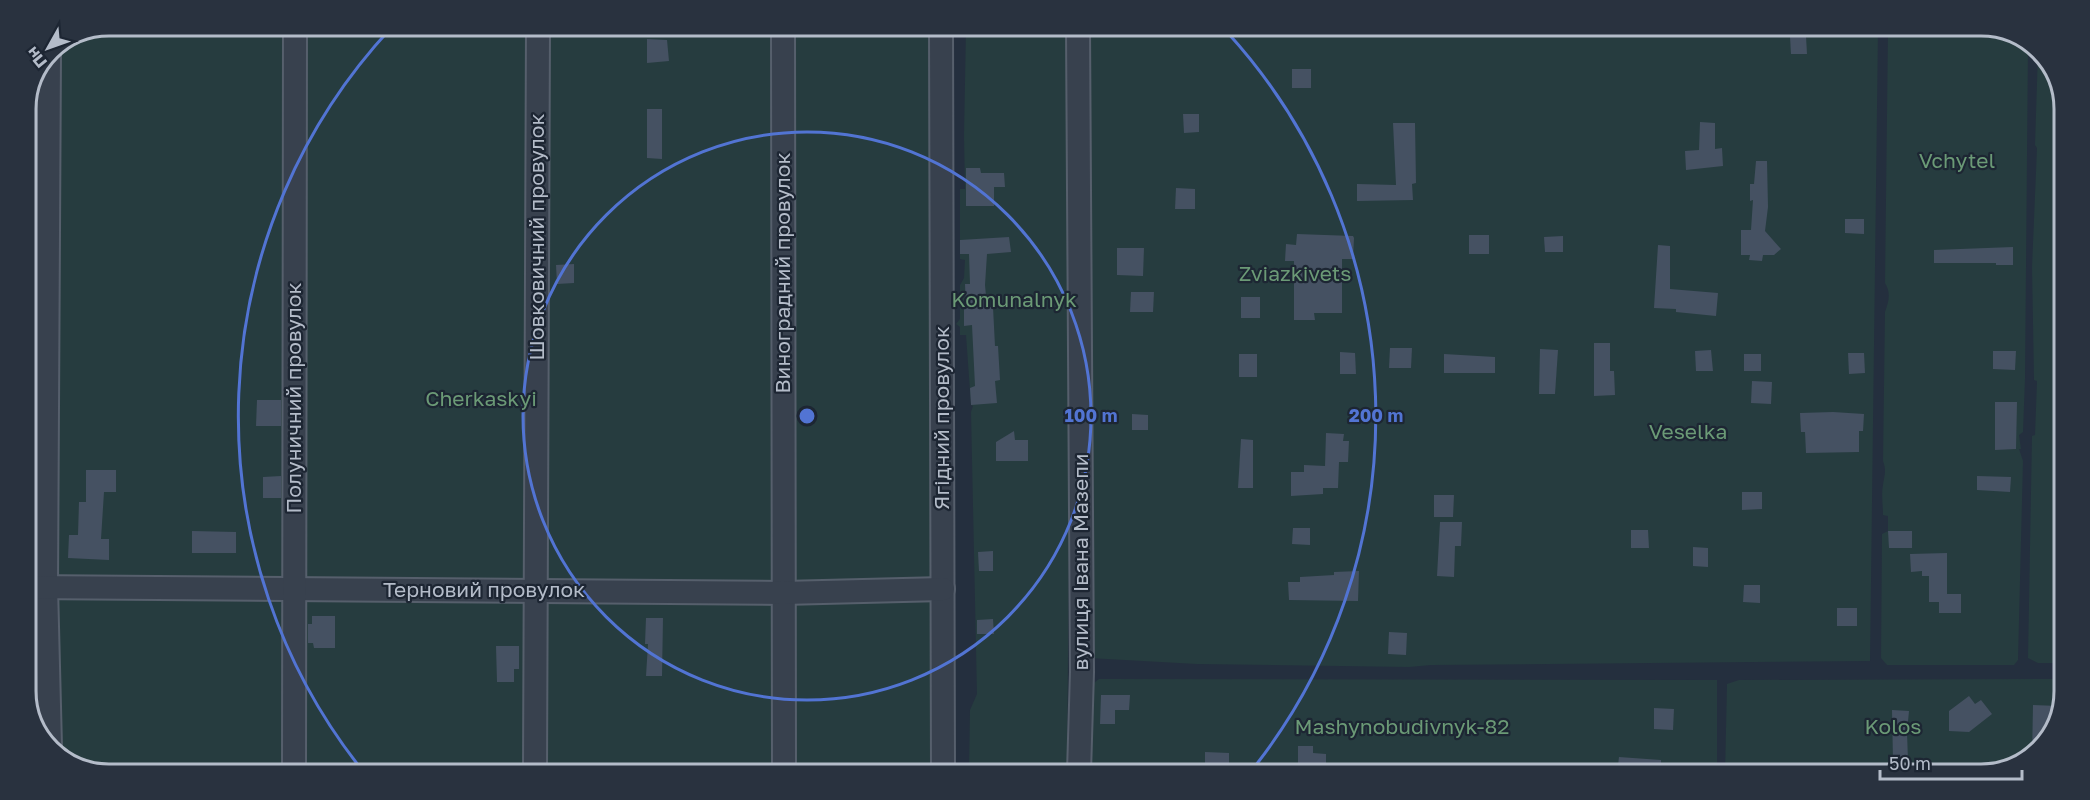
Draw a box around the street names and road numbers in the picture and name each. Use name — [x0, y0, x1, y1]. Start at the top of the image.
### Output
street label: Шовковичний провулок — [523, 114, 549, 360]
street label: Виноградний провулок — [769, 153, 795, 393]
street label: Полуничний провулок — [280, 283, 306, 514]
street label: Ягідний провулок — [928, 326, 954, 510]
street label: вулиця Івана Мазепи — [1067, 453, 1093, 671]
street label: Терновий провулок — [383, 576, 585, 602]

